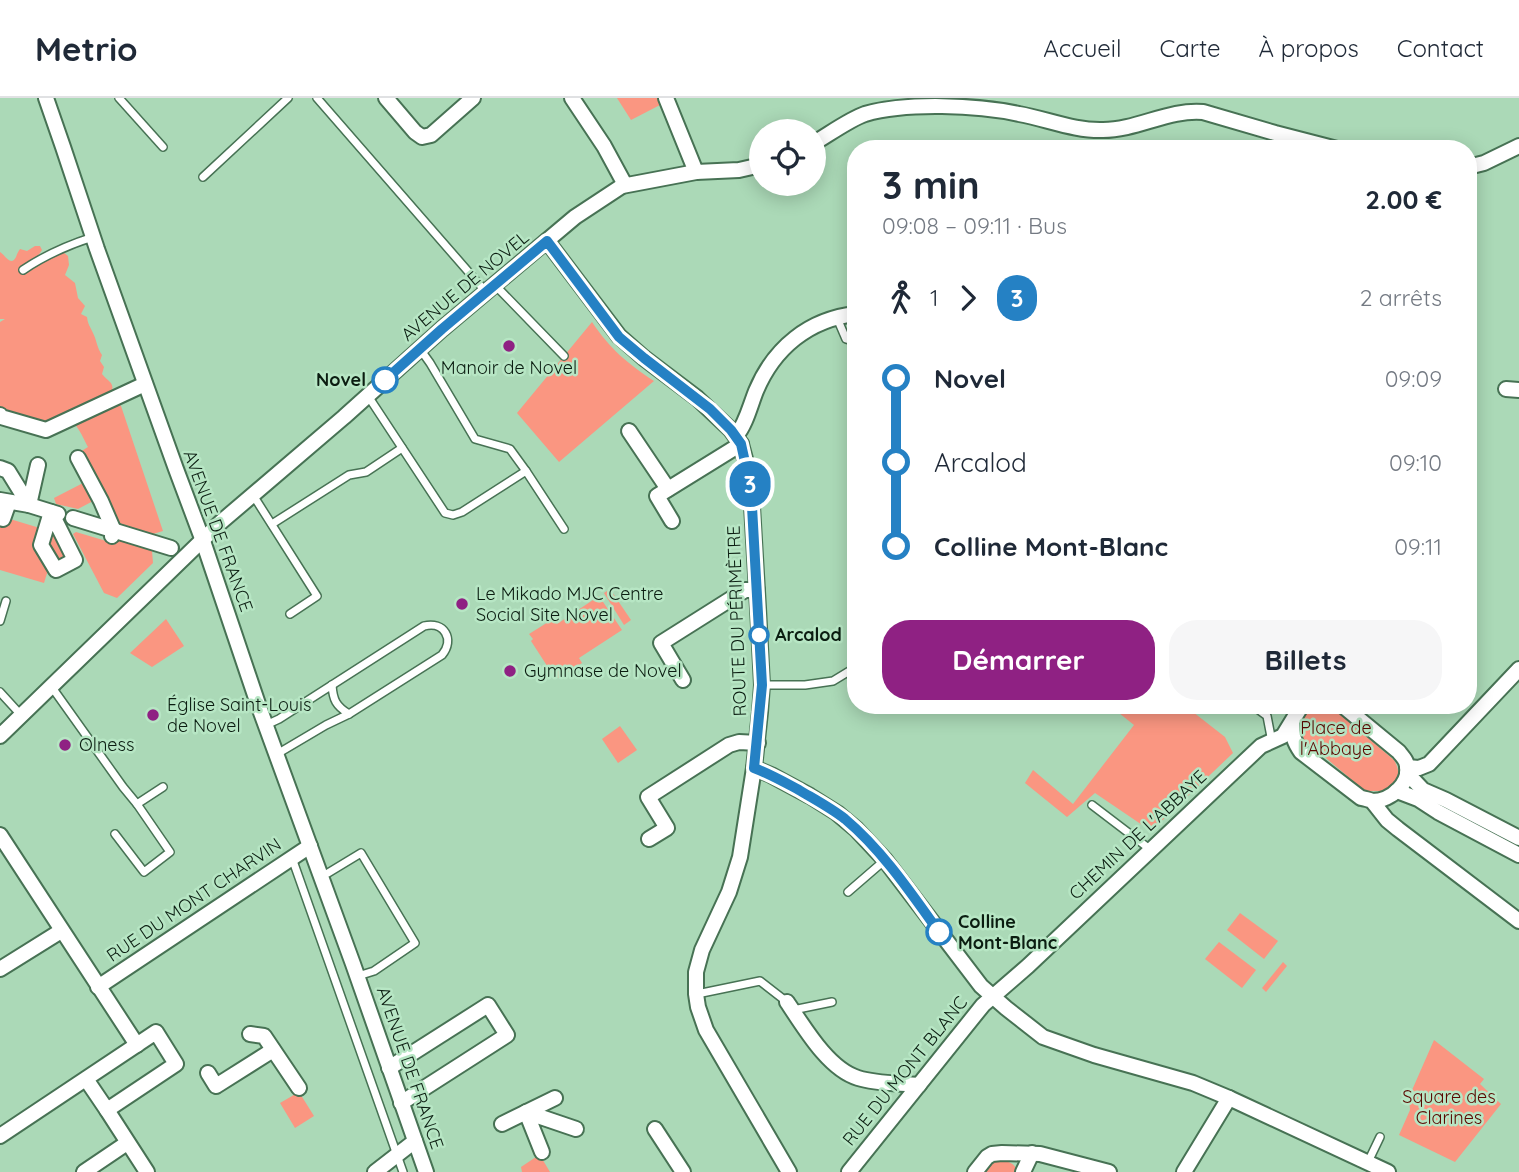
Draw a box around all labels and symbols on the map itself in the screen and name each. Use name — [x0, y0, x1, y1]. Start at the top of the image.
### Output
street label: AVENUE DE NOVEL — [396, 225, 534, 346]
marker: Manoir de Novel — [501, 338, 517, 354]
place label: Manoir de Novel — [441, 356, 577, 379]
marker: Novel — [372, 367, 398, 393]
place label: Novel — [316, 368, 366, 391]
street label: AVENUE DE FRANCE — [179, 447, 258, 615]
line badge: 3 — [727, 461, 773, 507]
street label: ROUTE DU PÉRIMÈTRE — [722, 525, 751, 717]
place label: Le Mikado MJC Centre Social Site Novel — [476, 582, 664, 626]
marker: Le Mikado MJC Centre Social Site Novel — [454, 596, 470, 612]
place label: Arcalod — [775, 623, 842, 646]
marker: Arcalod — [749, 625, 769, 645]
place label: Gymnase de Novel — [524, 659, 682, 682]
marker: Gymnase de Novel — [502, 663, 518, 679]
place label: Église Saint-Louis de Novel — [167, 693, 311, 737]
marker: Église Saint-Louis de Novel — [145, 707, 161, 723]
park label: Place de l'Abbaye — [1300, 716, 1372, 760]
place label: Olness — [79, 733, 134, 756]
marker: Olness — [57, 737, 73, 753]
street label: CHEMIN DE L'ABBAYE — [1064, 765, 1211, 904]
street label: RUE DU MONT CHARVIN — [102, 832, 286, 967]
place label: Colline Mont-Blanc — [958, 910, 1057, 954]
marker: Colline Mont-Blanc — [926, 919, 952, 945]
street label: AVENUE DE FRANCE — [372, 984, 449, 1152]
street label: RUE DU MONT BLANC — [837, 991, 972, 1150]
park label: Square des Clarines — [1402, 1085, 1496, 1129]

